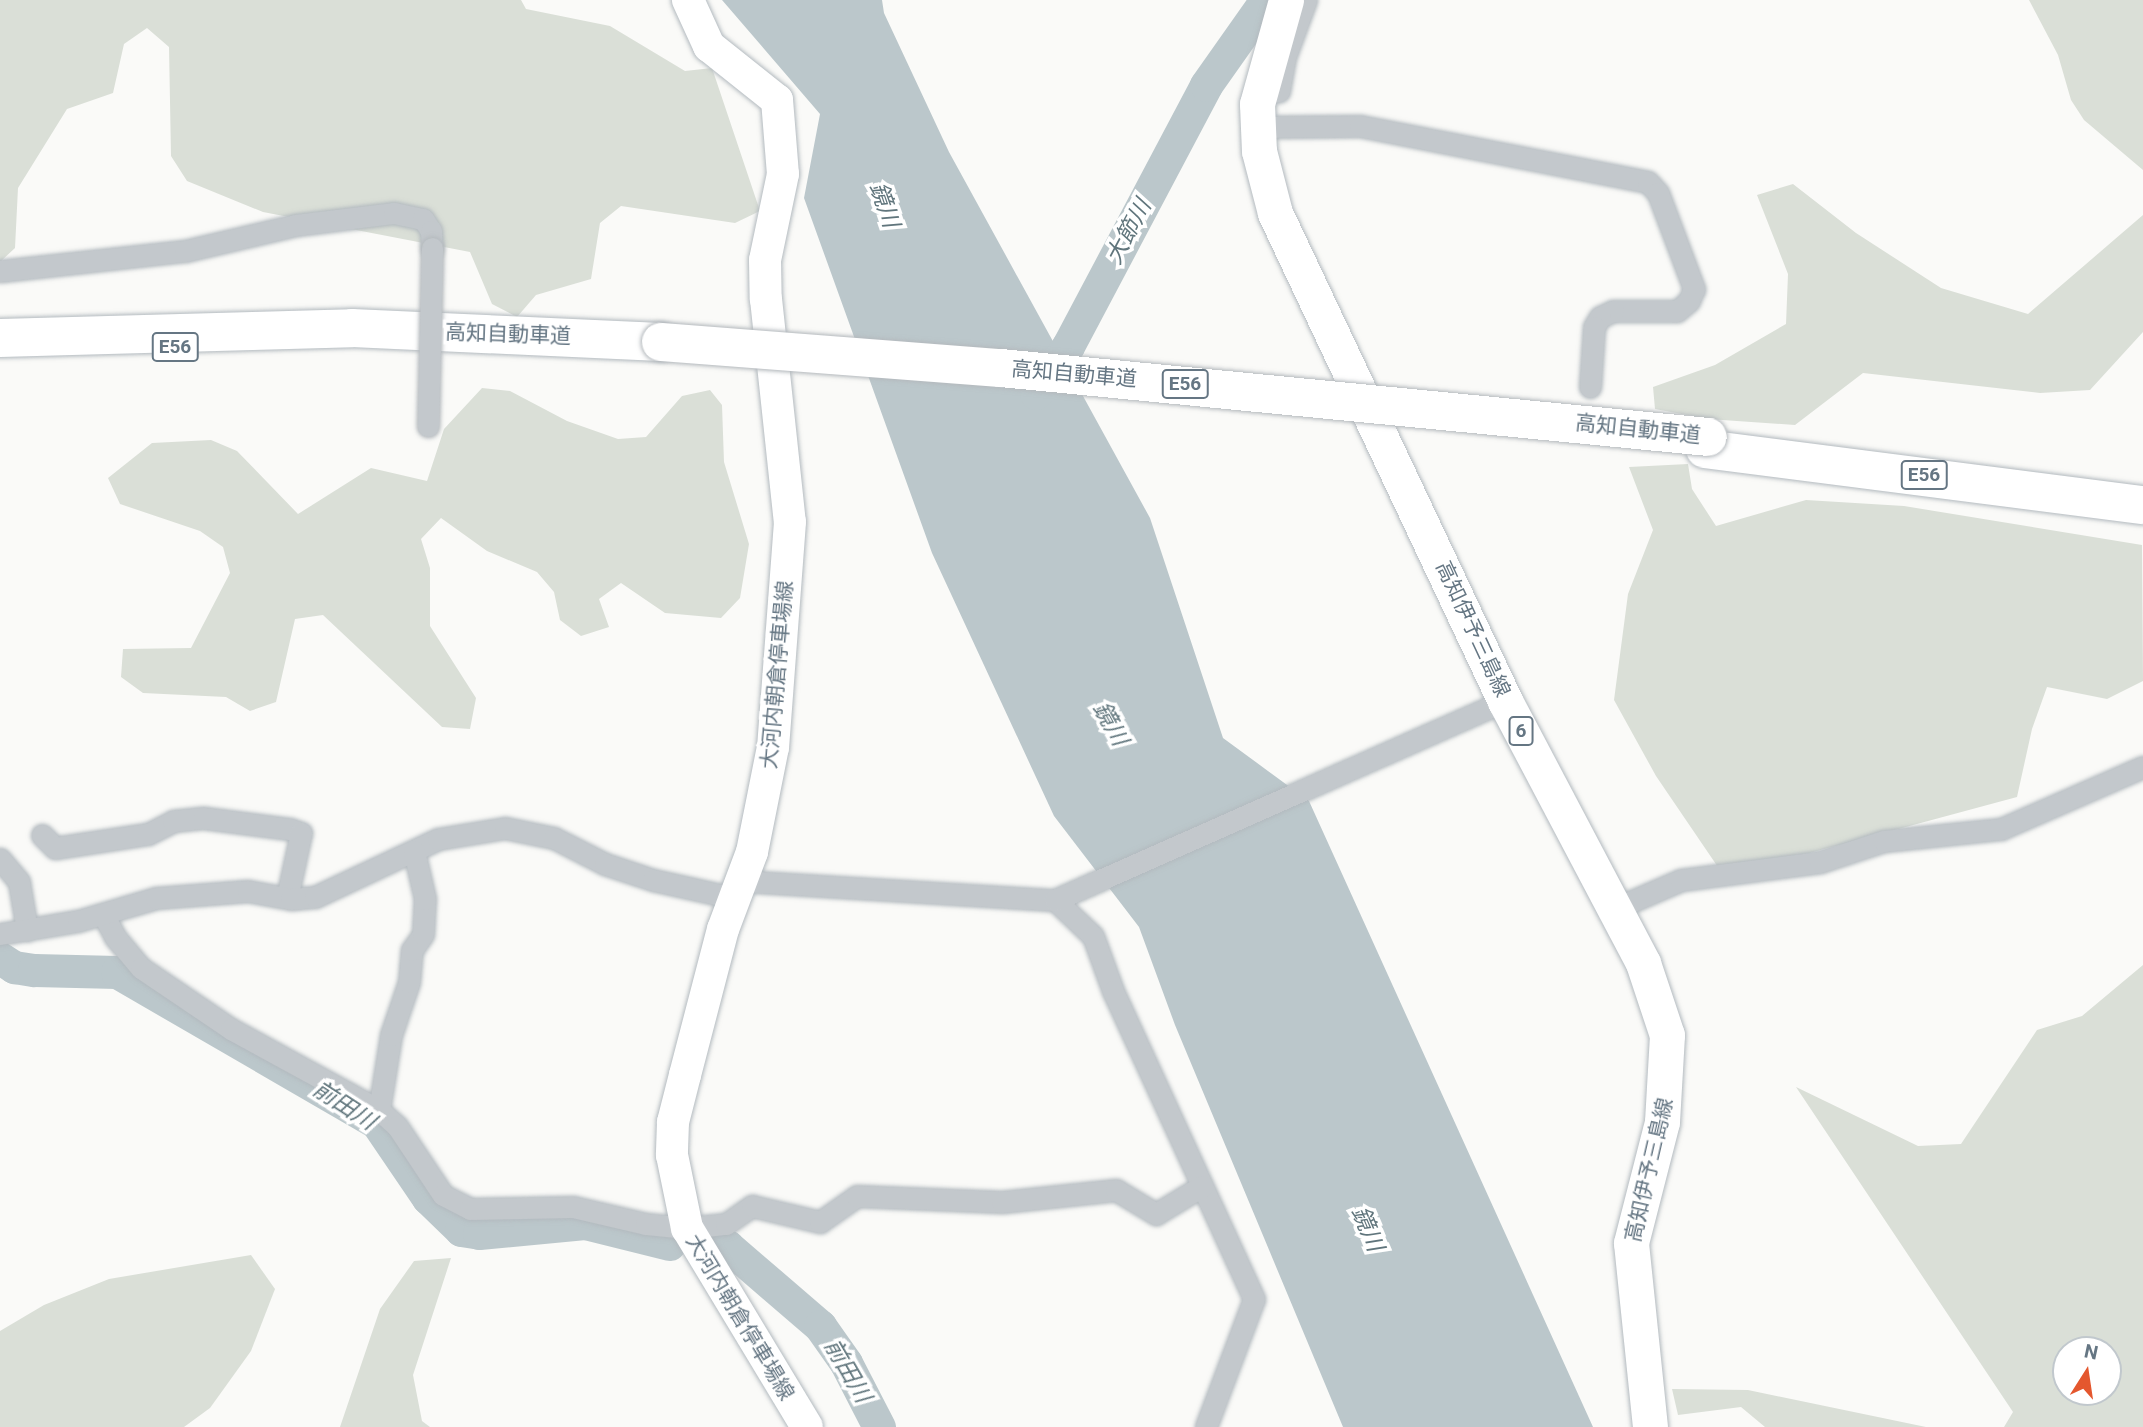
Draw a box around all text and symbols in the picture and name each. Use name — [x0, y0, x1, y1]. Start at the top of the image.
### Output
water label: 鏡川 — [863, 179, 905, 231]
water label: 大節川 — [1101, 195, 1157, 269]
street label: 高知自動車道 — [445, 319, 571, 349]
road number: E56 — [150, 332, 200, 362]
street label: 高知自動車道 — [1010, 356, 1138, 392]
road number: E56 — [1160, 368, 1210, 400]
street label: 高知自動車道 — [1574, 410, 1702, 448]
road number: E56 — [1899, 460, 1948, 490]
street label: 高知伊予三島線 — [1431, 557, 1515, 701]
street label: 大河内朝倉停車場線 — [756, 580, 798, 770]
water label: 鏡川 — [1087, 697, 1133, 751]
road number: 6 — [1507, 716, 1535, 746]
water label: 前田川 — [308, 1076, 380, 1136]
street label: 高知伊予三島線 — [1620, 1096, 1678, 1244]
water label: 鏡川 — [1345, 1202, 1389, 1256]
street label: 大河内朝倉停車場線 — [681, 1230, 799, 1404]
water label: 前田川 — [818, 1334, 876, 1408]
north arrow — [2052, 1336, 2122, 1406]
text: N — [2082, 1339, 2100, 1365]

